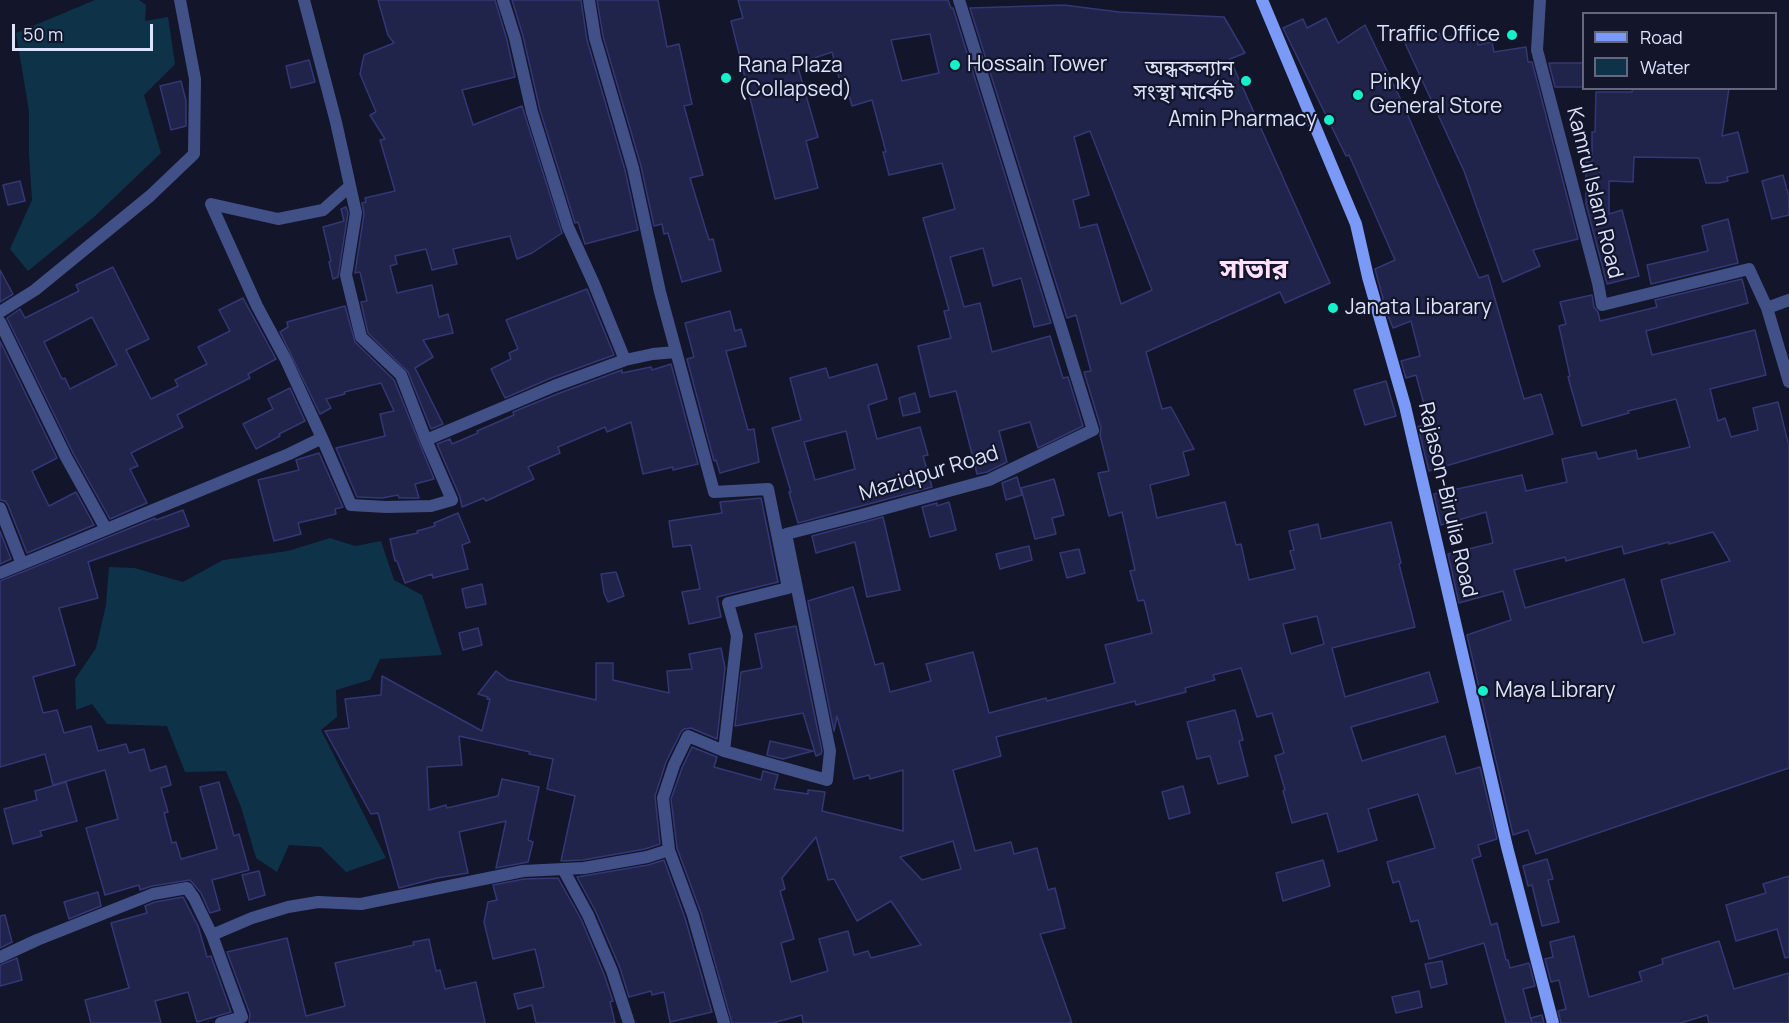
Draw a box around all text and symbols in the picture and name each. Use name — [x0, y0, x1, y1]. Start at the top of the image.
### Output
scale bar — [15, 12, 156, 50]
legend — [1582, 12, 1777, 90]
text: 50 m — [23, 22, 63, 46]
place label: Traffic Office — [1377, 22, 1500, 48]
text: Road — [1640, 25, 1683, 49]
marker: Traffic Office — [1505, 28, 1519, 42]
place label: Hossain Tower — [967, 52, 1107, 78]
place label: Rana Plaza (Collapsed) — [738, 53, 852, 103]
text: Water — [1640, 55, 1690, 79]
place label: অন্ধকল্যান সংস্থা মার্কেট — [1133, 56, 1234, 106]
marker: Hossain Tower — [948, 58, 962, 72]
place label: Pinky General Store — [1370, 70, 1502, 120]
marker: Rana Plaza (Collapsed) — [719, 71, 733, 85]
marker: অন্ধকল্যান সংস্থা মার্কেট — [1239, 74, 1253, 88]
marker: Pinky General Store — [1351, 88, 1365, 102]
street label: Kamrul Islam Road — [1561, 105, 1627, 281]
place label: Amin Pharmacy — [1168, 107, 1317, 133]
marker: Amin Pharmacy — [1322, 113, 1336, 127]
district label: সাভার — [1220, 254, 1288, 286]
place label: Janata Libarary — [1345, 295, 1492, 321]
marker: Janata Libarary — [1326, 301, 1340, 315]
street label: Rajason-Birulia Road — [1412, 400, 1482, 600]
street label: Mazidpur Road — [856, 441, 1002, 507]
place label: Maya Library — [1495, 678, 1616, 704]
marker: Maya Library — [1476, 684, 1490, 698]

